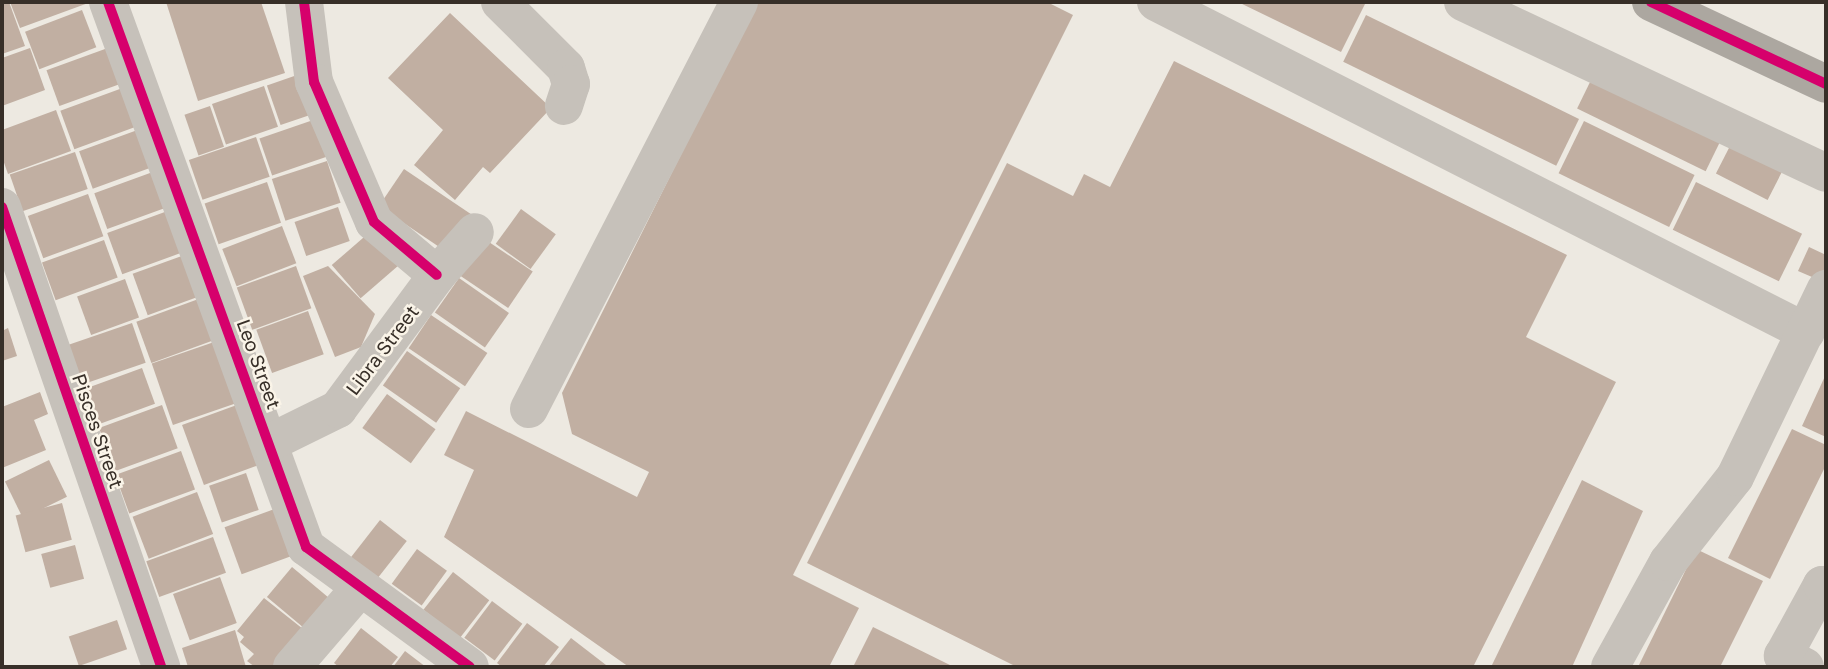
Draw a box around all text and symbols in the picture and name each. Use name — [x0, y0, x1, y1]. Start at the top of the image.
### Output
street label: Libra Street — [341, 301, 423, 399]
street label: Leo Street — [232, 316, 286, 412]
street label: Pisces Street — [68, 371, 128, 491]

